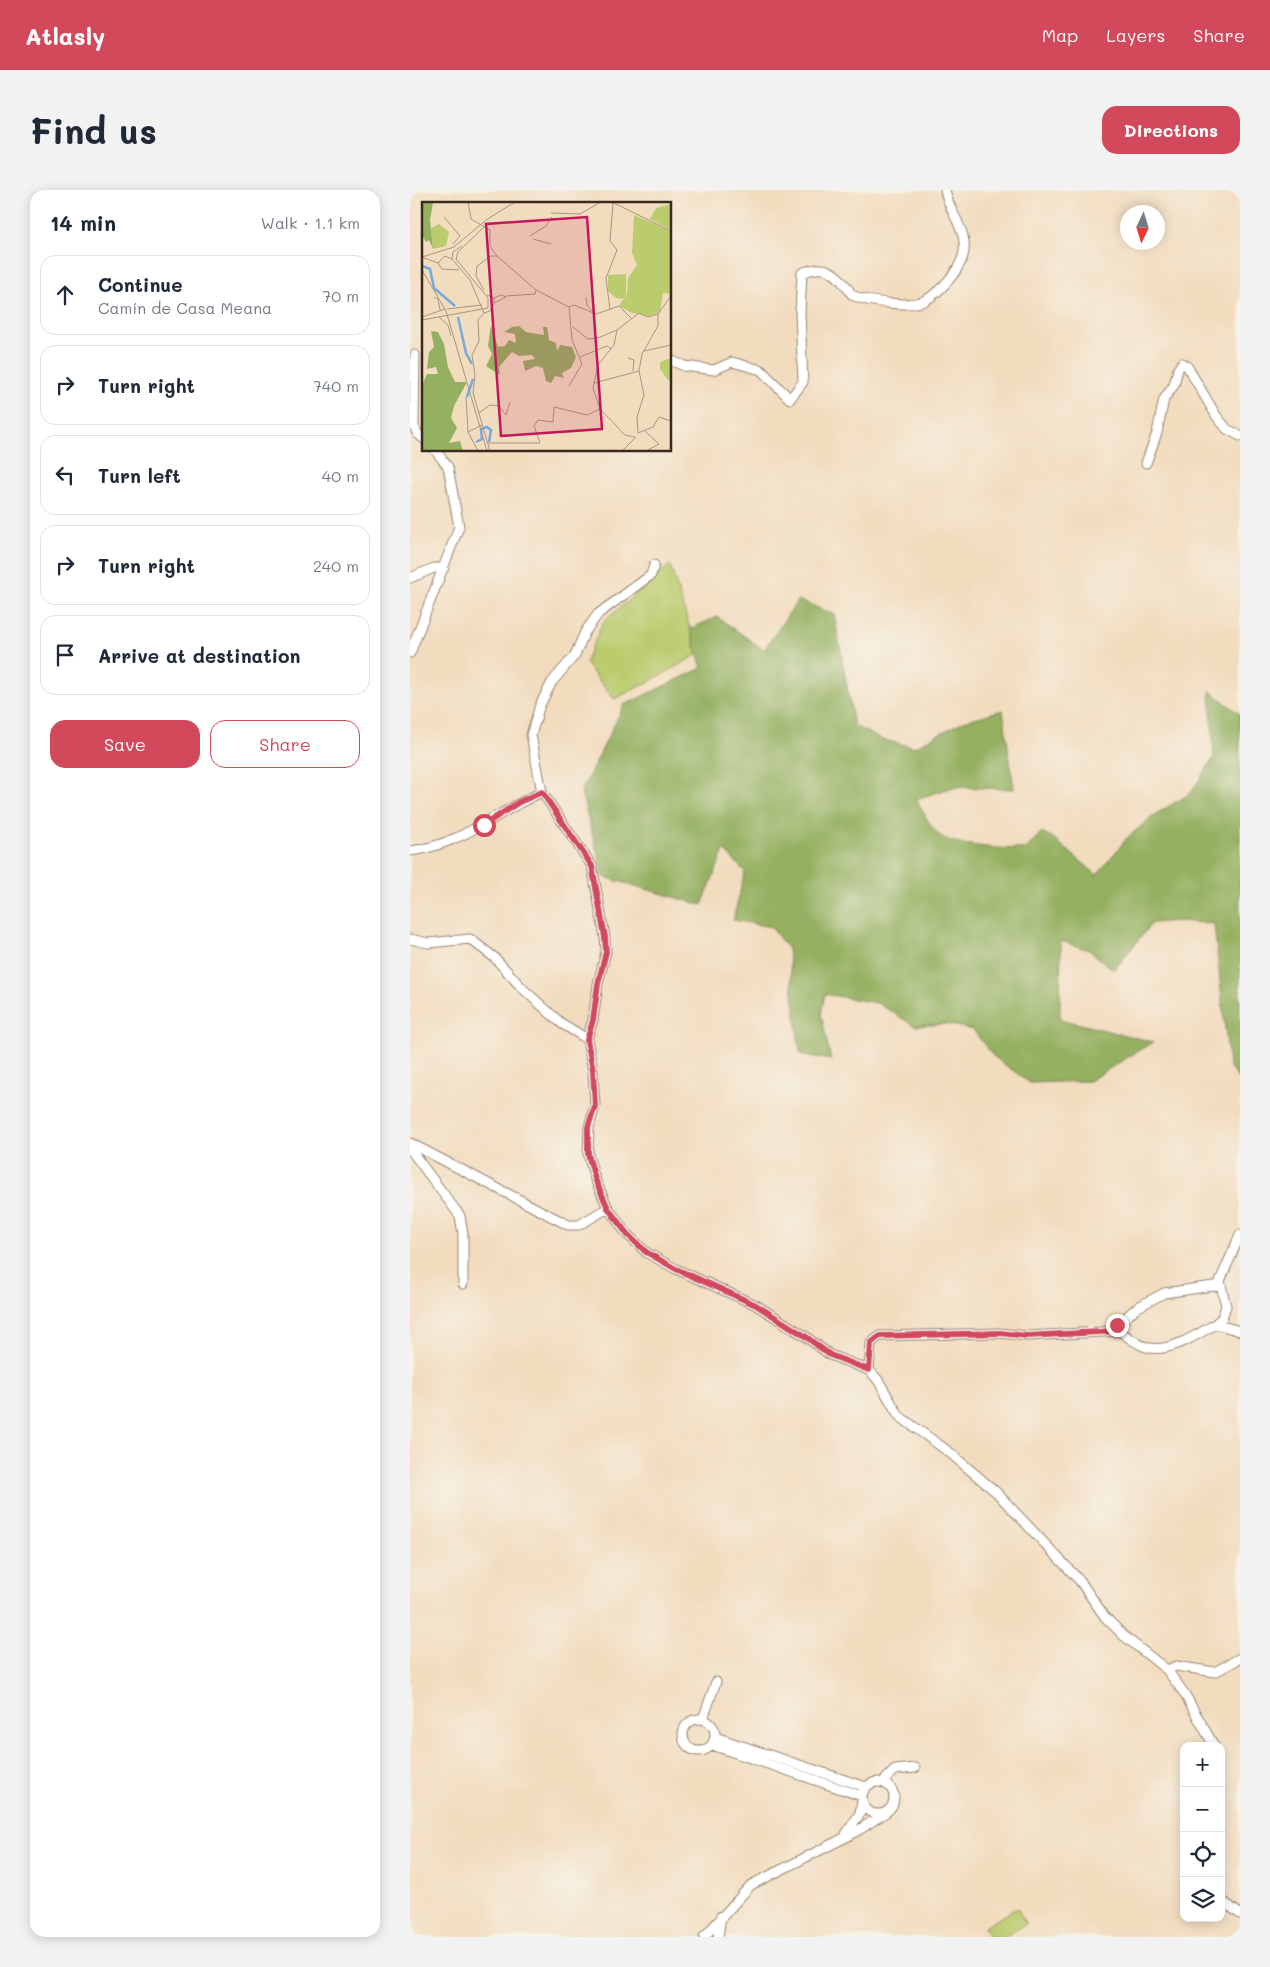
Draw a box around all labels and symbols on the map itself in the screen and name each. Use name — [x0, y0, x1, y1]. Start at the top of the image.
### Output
inset map — [422, 202, 671, 451]
north arrow — [1120, 205, 1165, 250]
route start — [473, 814, 496, 837]
route end — [1106, 1314, 1129, 1337]

